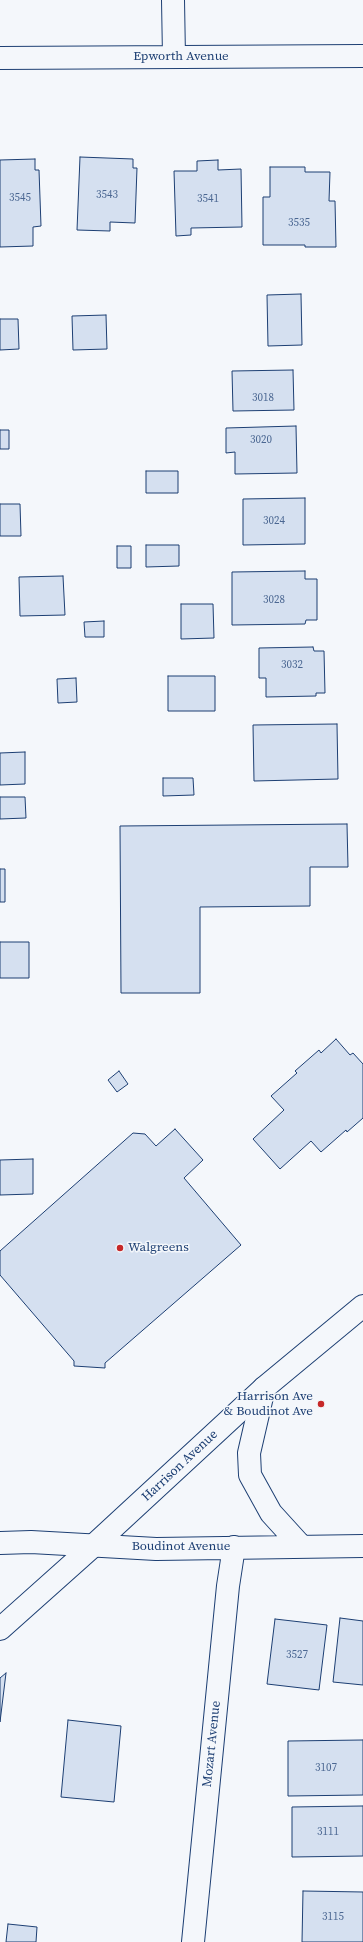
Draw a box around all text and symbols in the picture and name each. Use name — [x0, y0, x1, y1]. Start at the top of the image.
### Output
street label: Epworth Avenue — [133, 49, 229, 65]
house number: 3543 — [96, 188, 118, 202]
house number: 3545 — [9, 191, 31, 205]
house number: 3541 — [197, 192, 219, 206]
house number: 3535 — [288, 216, 310, 230]
house number: 3018 — [252, 391, 274, 405]
house number: 3020 — [250, 433, 272, 447]
house number: 3024 — [263, 514, 285, 528]
house number: 3028 — [263, 593, 285, 607]
house number: 3032 — [281, 658, 303, 672]
place label: Walgreens — [128, 1240, 189, 1256]
marker: Walgreens — [115, 1243, 125, 1253]
place label: Harrison Ave & Boudinot Ave — [224, 1389, 313, 1420]
marker: Harrison Ave & Boudinot Ave — [316, 1399, 326, 1409]
street label: Harrison Avenue — [139, 1427, 221, 1505]
street label: Boudinot Avenue — [132, 1539, 230, 1555]
house number: 3527 — [286, 1648, 308, 1662]
street label: Mozart Avenue — [200, 1700, 224, 1788]
house number: 3107 — [315, 1761, 337, 1775]
house number: 3111 — [317, 1825, 339, 1839]
house number: 3115 — [322, 1910, 344, 1924]

